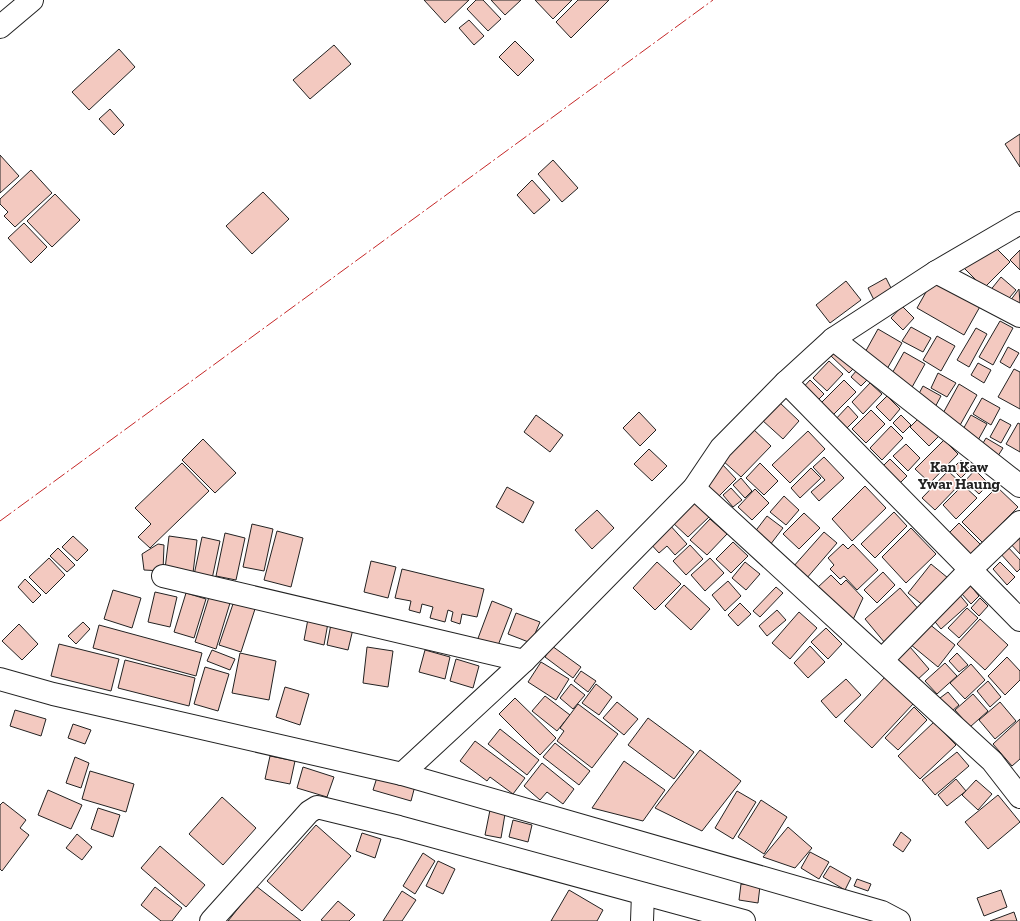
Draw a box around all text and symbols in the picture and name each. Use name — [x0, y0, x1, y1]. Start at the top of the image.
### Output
district label: Kan Kaw Ywar Haung — [918, 458, 1001, 493]

